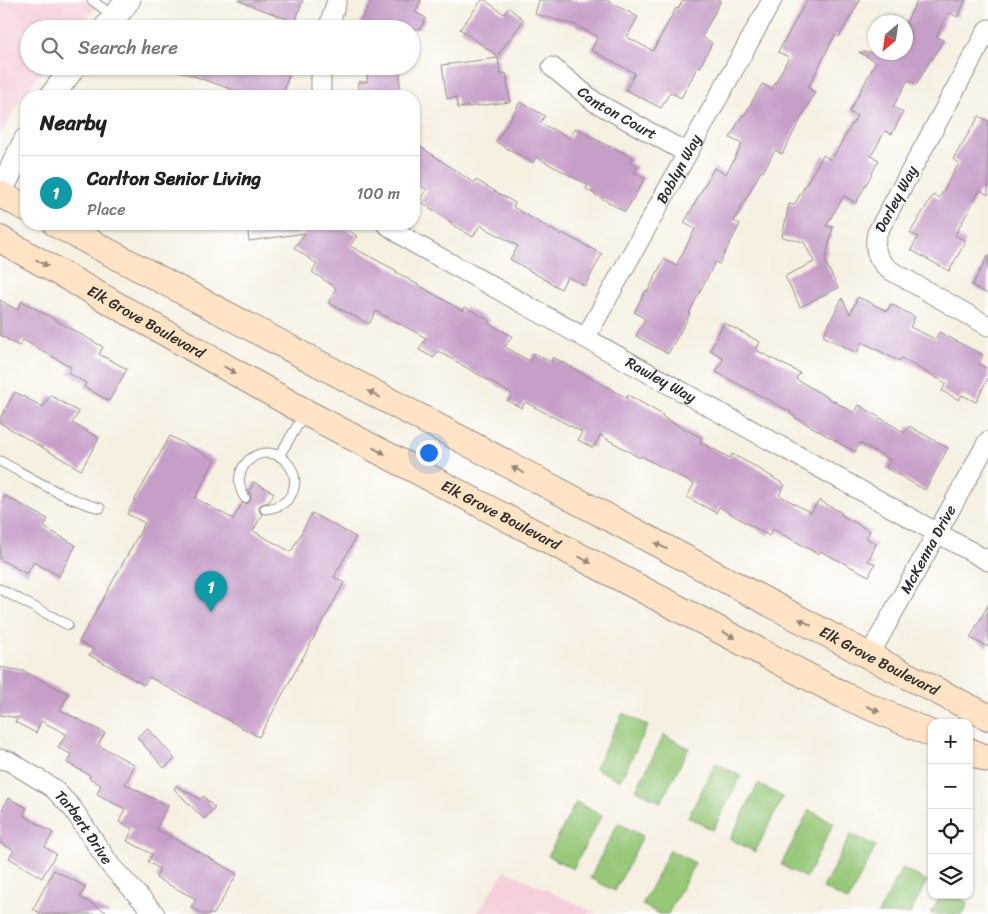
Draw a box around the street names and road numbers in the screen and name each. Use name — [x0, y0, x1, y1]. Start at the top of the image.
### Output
street label: Canton Court — [571, 79, 662, 147]
street label: Boblyn Way — [649, 129, 709, 209]
street label: Darley Way — [867, 160, 925, 237]
street label: Elk Grove Boulevard — [82, 278, 211, 366]
street label: Rawley Way — [621, 350, 701, 410]
street label: Elk Grove Boulevard — [436, 473, 566, 558]
street label: McKenna Drive — [893, 500, 963, 599]
street label: Elk Grove Boulevard — [815, 619, 945, 703]
street label: Tarbert Drive — [48, 784, 120, 870]

